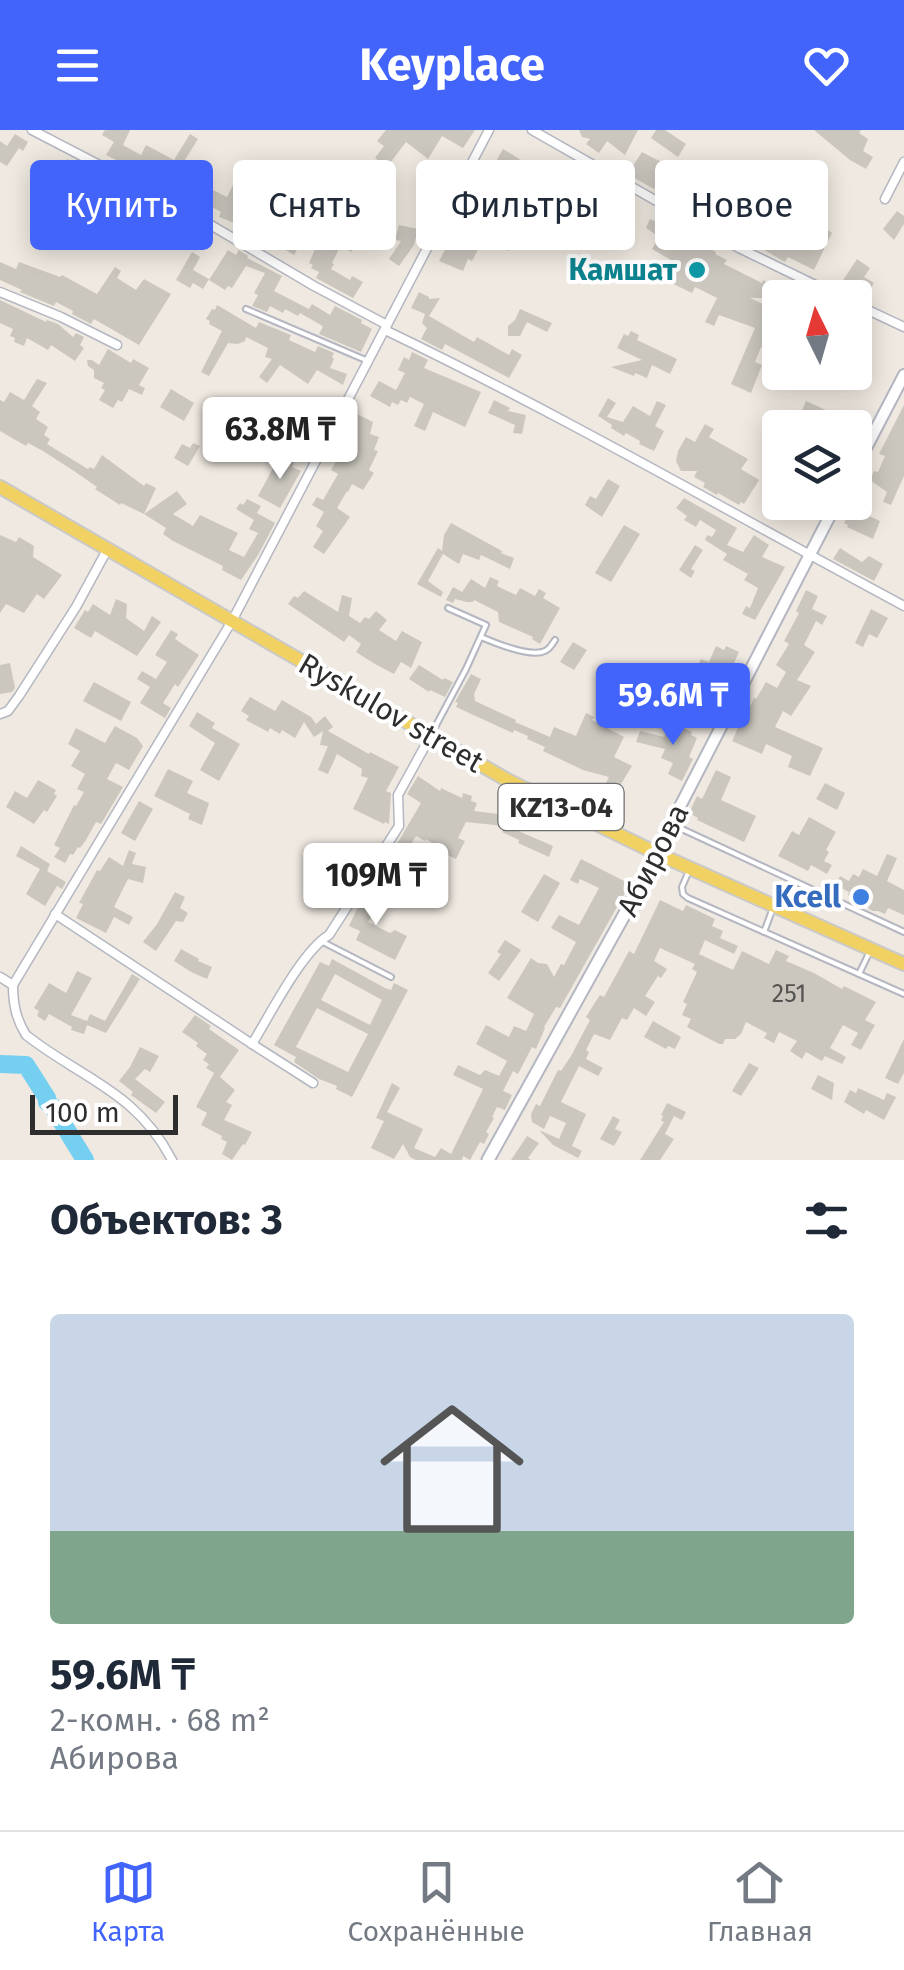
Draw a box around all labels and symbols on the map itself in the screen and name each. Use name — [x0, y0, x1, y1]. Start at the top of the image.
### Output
place label: Камшат — [569, 252, 678, 288]
marker: Камшат — [686, 259, 708, 281]
north arrow — [762, 280, 872, 390]
pin: 63.8M ₸ — [188, 397, 372, 482]
street label: Ryskulov street — [292, 646, 490, 780]
pin: 59.6M ₸ — [581, 663, 765, 748]
road number: KZ13-04 — [498, 784, 624, 830]
street label: Абирова — [610, 798, 696, 922]
pin: 109M ₸ — [295, 843, 457, 928]
place label: Kcell — [774, 879, 841, 915]
marker: Kcell — [850, 886, 872, 908]
house number: 251 — [772, 979, 806, 1009]
scale bar — [30, 1090, 178, 1134]

